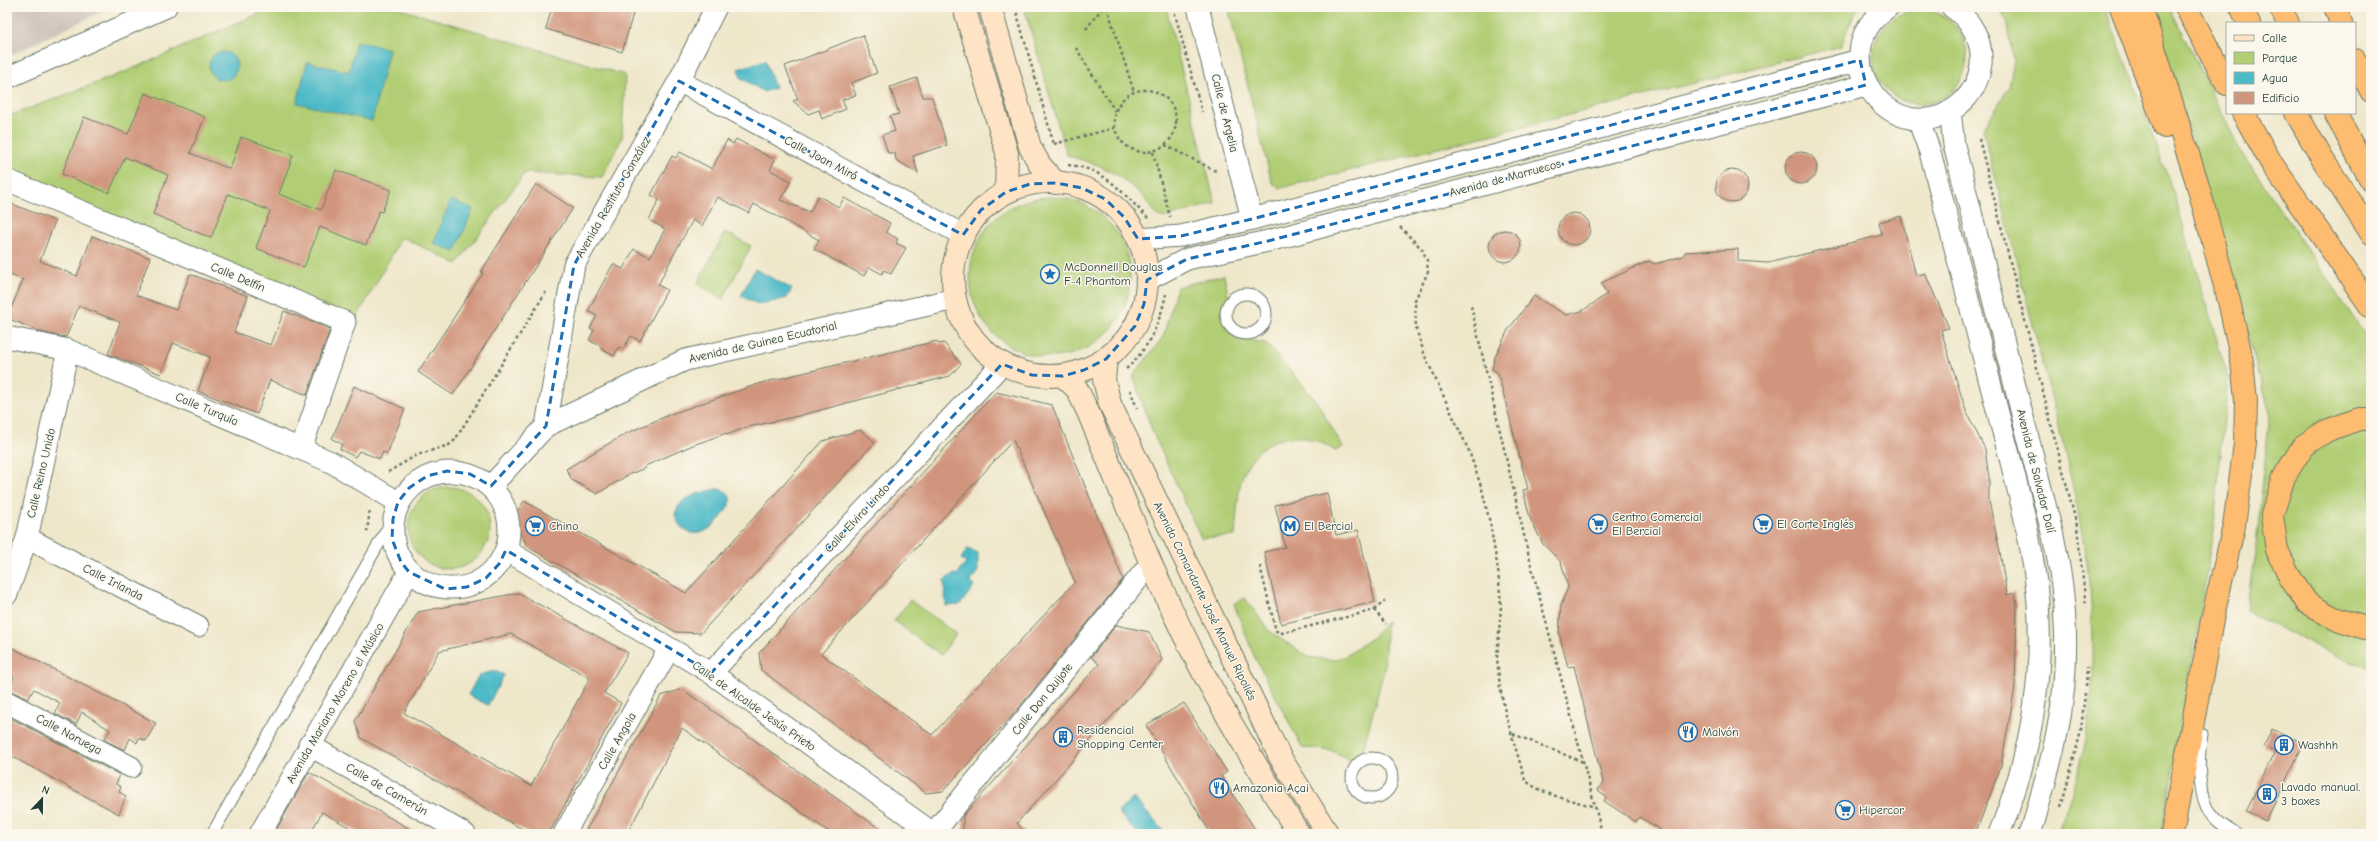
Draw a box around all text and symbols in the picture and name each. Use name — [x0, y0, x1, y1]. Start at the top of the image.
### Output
legend — [2226, 22, 2356, 114]
text: Calle — [2262, 31, 2287, 45]
text: Parque — [2262, 51, 2297, 65]
text: Agua — [2262, 71, 2288, 85]
street label: Calle de Argelia — [1208, 72, 1242, 154]
text: Edificio — [2262, 91, 2299, 105]
street label: Avenida Restituto González — [573, 133, 654, 260]
street label: Calle Joan Miró — [782, 133, 860, 183]
street label: Avenida de Marruecos — [1448, 156, 1562, 200]
street label: Calle Delfín — [209, 259, 267, 295]
place label: McDonnell Douglas F-4 Phantom — [1064, 260, 1163, 288]
place icon: McDonnell Douglas F-4 Phantom — [1039, 263, 1061, 285]
street label: Avenida de Guinea Ecuatorial — [688, 318, 838, 366]
street label: Calle Turquía — [173, 389, 241, 429]
street label: Avenida de Salvador Dalí — [2014, 408, 2058, 535]
street label: Calle Reino Unido — [24, 427, 58, 519]
street label: Calle Elvira Lindo — [821, 481, 893, 555]
street label: Avenida Comandante José Manuel Ripollés — [1151, 499, 1259, 703]
place label: Centro Comercial El Bercial — [1612, 510, 1702, 538]
supermarket icon: Centro Comercial El Bercial — [1587, 513, 1609, 535]
supermarket icon: El Corte Inglés — [1752, 513, 1774, 535]
supermarket icon: Chino — [524, 515, 546, 537]
metro station icon: El Bercial — [1279, 515, 1301, 537]
place label: El Corte Inglés — [1777, 517, 1854, 531]
place label: Chino — [549, 519, 579, 533]
place label: El Bercial — [1304, 519, 1353, 533]
street label: Calle Irlanda — [80, 561, 146, 603]
street label: Avenida Mariano Moreno el Músico — [283, 620, 387, 786]
street label: Calle de Alcalde Jesús Prieto — [690, 658, 818, 754]
street label: Calle Don Quijote — [1009, 660, 1075, 738]
street label: Calle Angola — [595, 710, 639, 772]
street label: Calle Noruega — [34, 711, 104, 757]
restaurant icon: Malvón — [1677, 721, 1699, 743]
place label: Residencial Shopping Center — [1077, 723, 1163, 751]
place label: Malvón — [1702, 725, 1739, 739]
building icon: Residencial Shopping Center — [1052, 726, 1074, 748]
building icon: Washhh — [2273, 734, 2295, 756]
place label: Washhh — [2298, 738, 2338, 752]
street label: Calle de Camerún — [344, 760, 430, 818]
restaurant icon: Amazonia Açai — [1208, 777, 1230, 799]
north arrow — [22, 779, 62, 819]
place label: Lavado manual. 3 boxes — [2281, 780, 2360, 808]
place label: Amazonia Açai — [1233, 781, 1309, 795]
text: N — [40, 783, 51, 798]
building icon: Lavado manual. 3 boxes — [2256, 783, 2278, 805]
supermarket icon: Hipercor — [1834, 799, 1856, 821]
place label: Hipercor — [1859, 803, 1904, 817]

